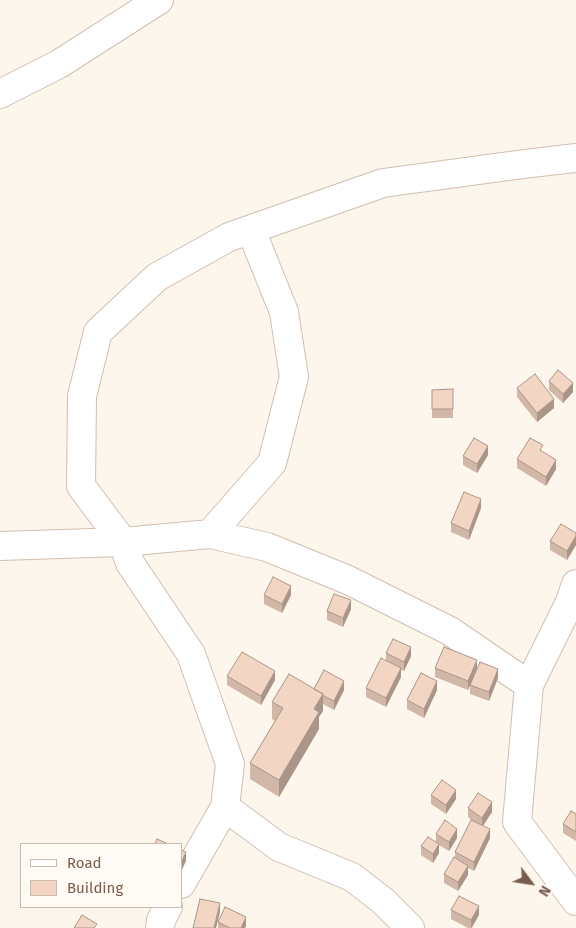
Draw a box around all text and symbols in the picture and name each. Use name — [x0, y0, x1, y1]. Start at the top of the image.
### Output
legend — [20, 843, 182, 908]
text: Road — [67, 854, 102, 872]
north arrow — [506, 858, 556, 908]
text: Building — [67, 879, 123, 897]
text: N — [535, 883, 554, 899]

